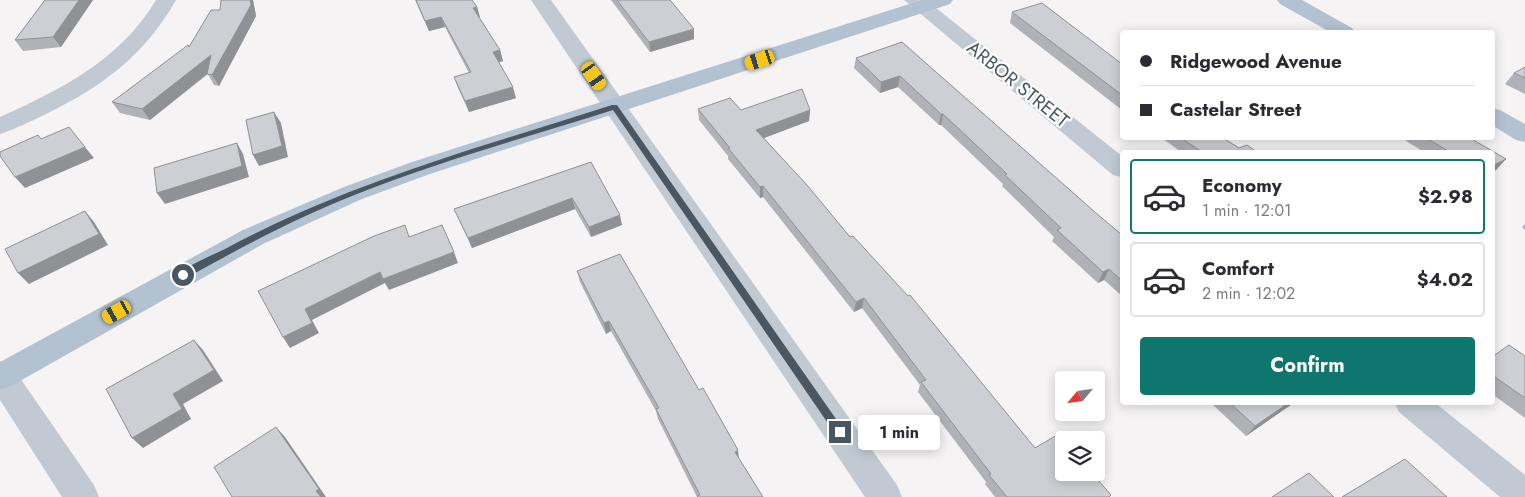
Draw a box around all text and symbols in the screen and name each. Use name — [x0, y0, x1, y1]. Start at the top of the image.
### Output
street label: ARBOR STREET — [961, 34, 1075, 134]
car — [743, 48, 776, 72]
text: Ridgewood Avenue — [1170, 48, 1342, 75]
car — [579, 59, 608, 93]
text: Castelar Street — [1170, 96, 1301, 123]
text: Economy — [1202, 172, 1282, 199]
icon: car — [1142, 174, 1187, 219]
text: $2.98 — [1418, 183, 1473, 210]
text: 1 min · 12:01 — [1202, 199, 1291, 222]
text: Comfort — [1202, 255, 1274, 282]
icon: car — [1142, 257, 1187, 302]
route start — [172, 264, 194, 286]
text: $4.02 — [1417, 266, 1473, 293]
text: 2 min · 12:02 — [1202, 282, 1295, 305]
car — [100, 298, 133, 326]
button: Confirm — [1140, 337, 1475, 395]
north arrow — [1055, 371, 1105, 421]
map controls — [1055, 371, 1105, 481]
callout: 1 min — [858, 414, 940, 450]
route end — [829, 421, 851, 443]
text: 1 min — [879, 421, 919, 444]
button: layers — [1055, 431, 1105, 481]

